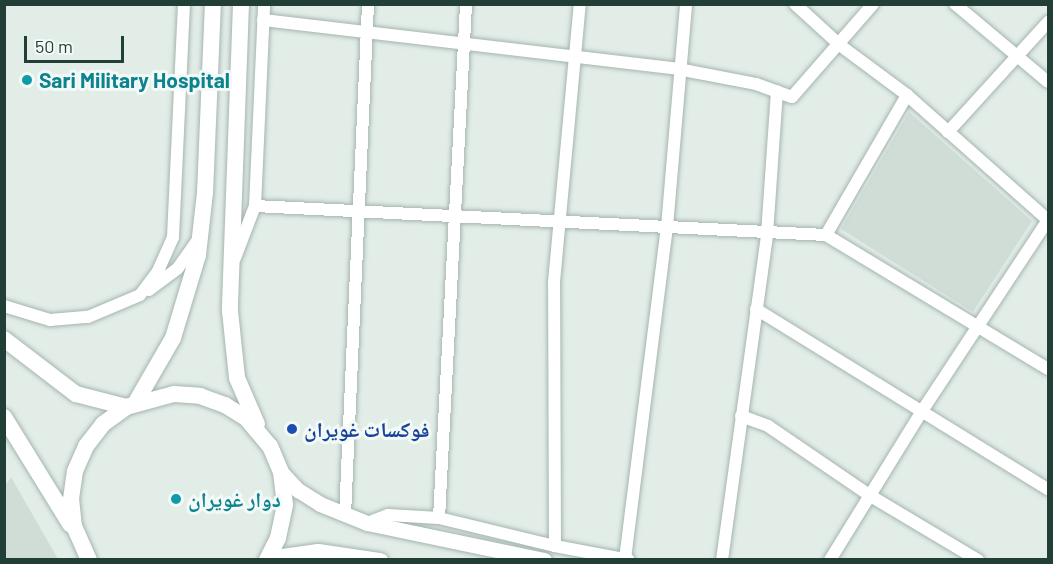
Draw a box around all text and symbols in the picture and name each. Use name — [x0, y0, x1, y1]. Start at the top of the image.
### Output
scale bar — [27, 24, 128, 62]
text: 50 m — [35, 35, 73, 57]
place label: Sari Military Hospital — [39, 67, 230, 93]
marker: Sari Military Hospital — [20, 73, 34, 87]
place label: فوكسات غويران — [304, 416, 430, 442]
marker: فوكسات غويران — [285, 422, 299, 436]
place label: دوار غويران — [188, 486, 281, 512]
marker: دوار غويران — [169, 492, 183, 506]

